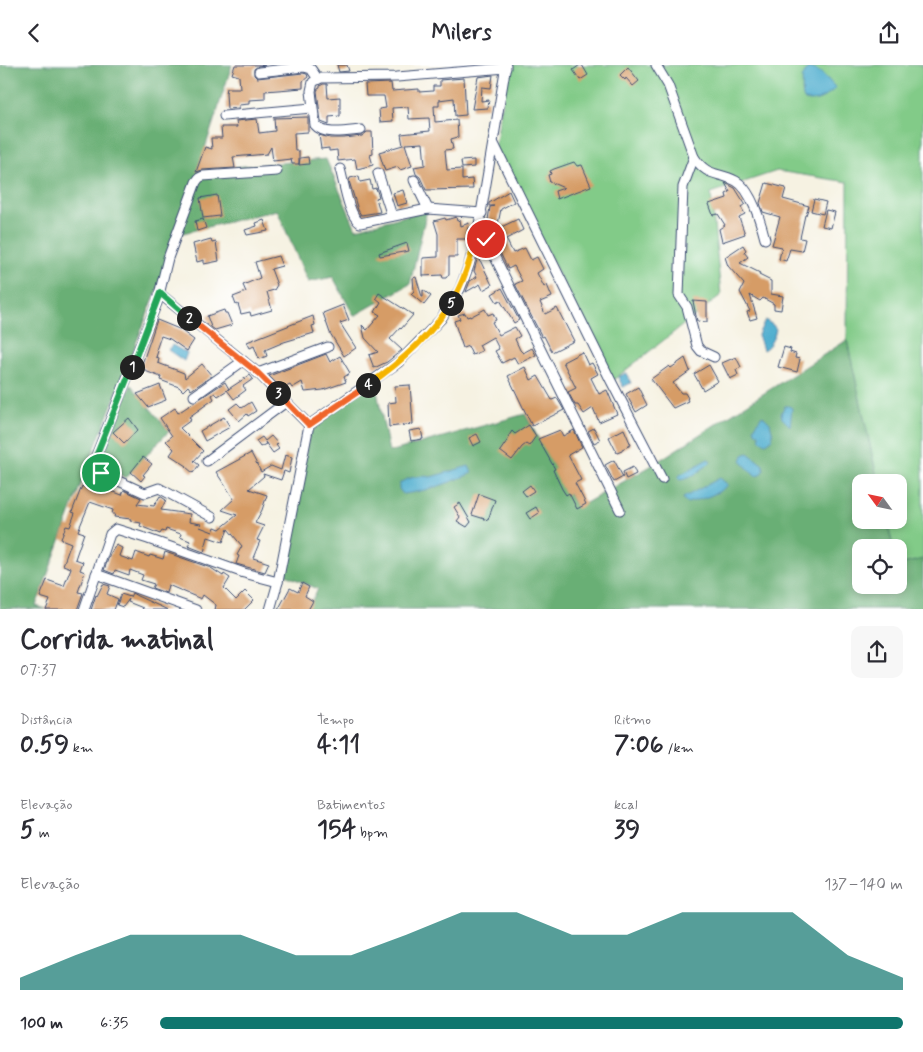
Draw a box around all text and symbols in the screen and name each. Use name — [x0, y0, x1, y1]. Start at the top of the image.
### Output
icon: back — [20, 19, 48, 47]
text: Milers — [431, 19, 492, 47]
icon: share — [875, 19, 903, 47]
pin — [465, 218, 507, 260]
icon: check — [472, 225, 500, 253]
pin: 5 — [438, 291, 464, 315]
text: 5 — [447, 294, 456, 312]
pin: 2 — [176, 305, 202, 331]
text: 2 — [186, 309, 193, 327]
pin: 1 — [120, 355, 144, 379]
text: 1 — [129, 358, 136, 376]
pin: 4 — [356, 373, 380, 397]
text: 4 — [364, 376, 373, 394]
pin: 3 — [266, 381, 290, 405]
text: 3 — [275, 384, 282, 402]
pin — [80, 452, 122, 494]
icon: arrive — [87, 459, 115, 487]
north arrow — [852, 474, 908, 529]
map controls — [852, 474, 907, 594]
button: locate — [852, 539, 907, 594]
text: Corrida matinal — [20, 622, 214, 659]
button: share — [851, 626, 903, 678]
text: 07:37 — [20, 660, 57, 681]
text: Distância — [20, 711, 73, 729]
text: Tempo — [317, 711, 354, 729]
text: Ritmo — [614, 711, 651, 729]
text: 0.59 — [20, 729, 69, 762]
text: 4:11 — [317, 729, 360, 762]
text: 7:06 — [614, 729, 664, 762]
text: km — [69, 739, 93, 757]
text: /km — [664, 739, 694, 757]
text: Elevação — [20, 796, 72, 814]
text: Batimentos — [317, 796, 385, 814]
text: kcal — [614, 796, 638, 814]
text: 5 — [20, 814, 35, 847]
text: 154 — [317, 814, 356, 847]
text: 39 — [614, 814, 640, 847]
text: m — [35, 824, 50, 842]
text: bpm — [356, 824, 388, 842]
text: Elevação — [20, 874, 80, 895]
text: 137–140 m — [824, 874, 903, 895]
text: 100 m — [20, 1013, 63, 1034]
text: 6:35 — [100, 1013, 128, 1034]

